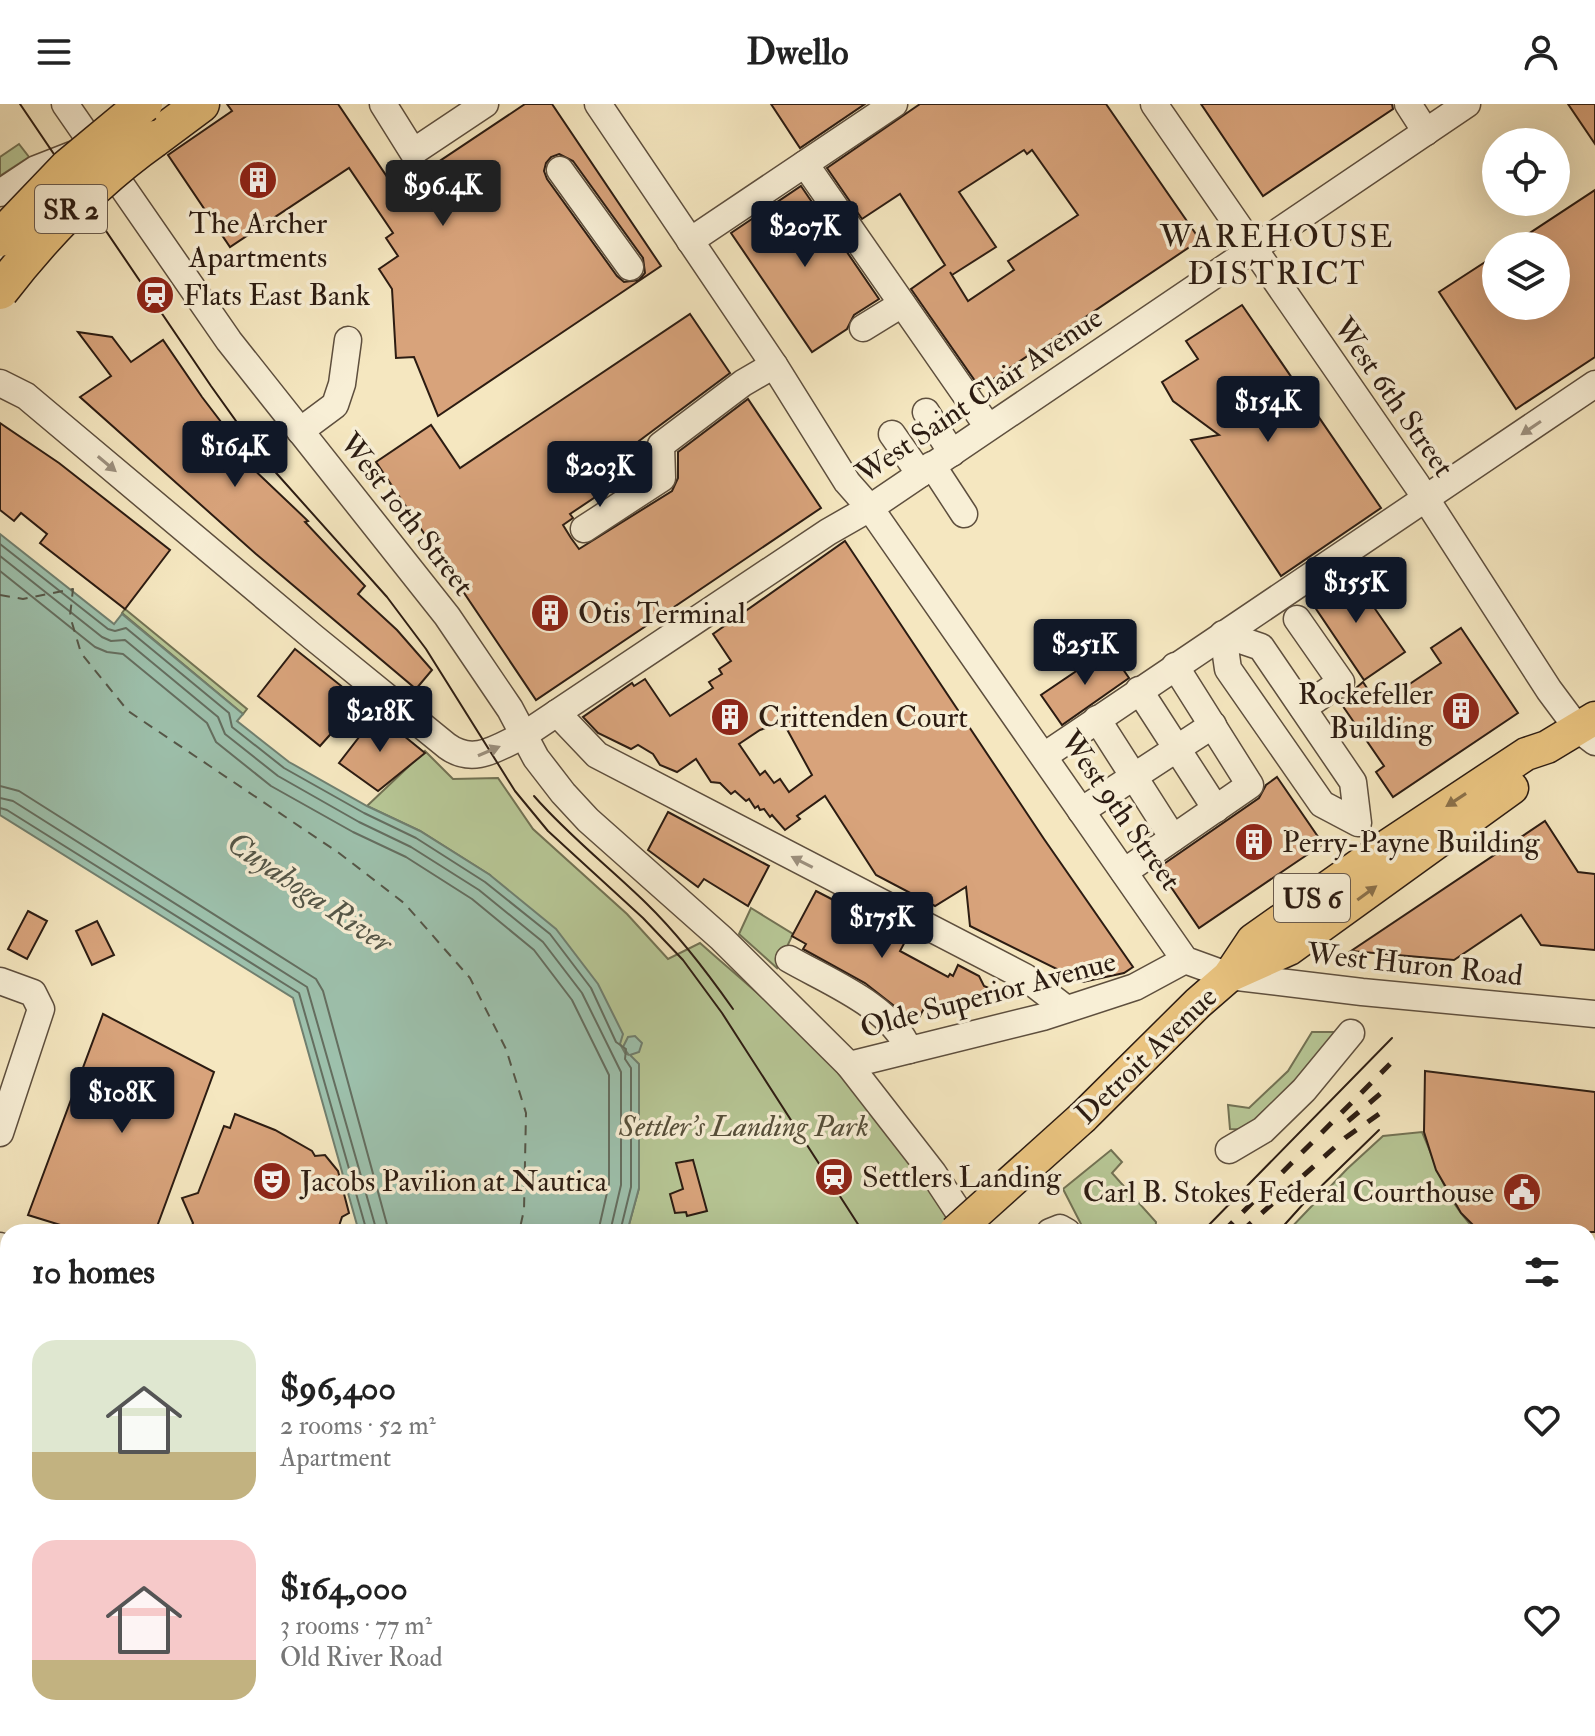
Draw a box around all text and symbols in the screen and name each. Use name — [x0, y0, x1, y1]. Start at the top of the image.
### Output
icon: menu — [32, 30, 76, 74]
text: Dwello — [747, 30, 848, 75]
icon: person — [1519, 30, 1563, 74]
map controls — [1482, 128, 1570, 320]
button: locate — [1482, 128, 1570, 216]
building icon: The Archer Apartments — [237, 159, 279, 201]
pin: $96.4K — [378, 160, 508, 228]
text: $96.4K — [404, 170, 482, 202]
road number: SR 2 — [35, 185, 107, 233]
pin: $207K — [749, 201, 861, 269]
place label: The Archer Apartments — [188, 205, 327, 276]
text: $207K — [769, 211, 841, 243]
district label: WAREHOUSE DISTRICT — [1159, 217, 1394, 294]
button: layers — [1482, 232, 1570, 320]
station icon: Flats East Bank — [134, 274, 176, 316]
place label: Flats East Bank — [183, 277, 370, 314]
street label: West Saint Clair Avenue — [848, 299, 1110, 492]
street label: West 6th Street — [1325, 310, 1462, 484]
pin: $154K — [1212, 376, 1324, 444]
text: $154K — [1235, 386, 1301, 418]
pin: $164K — [179, 421, 291, 489]
one-way arrow — [1520, 421, 1541, 436]
street label: West 10th Street — [331, 425, 482, 603]
text: $164K — [200, 431, 270, 463]
pin: $203K — [544, 441, 656, 509]
text: $203K — [565, 451, 635, 483]
one-way arrow — [96, 455, 116, 472]
pin: $155K — [1300, 557, 1412, 625]
text: $155K — [1324, 567, 1388, 599]
building icon: Otis Terminal — [529, 592, 571, 634]
place label: Otis Terminal — [578, 595, 746, 632]
pin: $251K — [1029, 619, 1141, 687]
text: $251K — [1052, 629, 1118, 661]
place label: Rockefeller Building — [1298, 676, 1434, 747]
pin: $218K — [324, 686, 436, 754]
building icon: Rockefeller Building — [1440, 690, 1482, 732]
text: $218K — [346, 696, 414, 728]
building icon: Crittenden Court — [709, 696, 751, 738]
place label: Crittenden Court — [758, 699, 968, 736]
street label: West 9th Street — [1051, 723, 1189, 897]
one-way arrow — [477, 744, 501, 757]
one-way arrow — [1445, 793, 1467, 807]
building icon: Perry-Payne Building — [1233, 821, 1275, 863]
water label: Cuyahoga River — [219, 823, 402, 964]
place label: Perry-Payne Building — [1282, 824, 1541, 861]
one-way arrow — [790, 855, 813, 868]
road number: US 6 — [1274, 874, 1350, 922]
one-way arrow — [1357, 886, 1378, 901]
pin: $175K — [826, 892, 938, 960]
text: $175K — [849, 902, 915, 934]
street label: West Huron Road — [1304, 935, 1525, 994]
street label: Olde Superior Avenue — [856, 943, 1120, 1046]
street label: Detroit Avenue — [1068, 979, 1225, 1132]
pin: $108K — [66, 1067, 178, 1135]
text: $108K — [88, 1077, 156, 1109]
park label: Settler's Landing Park — [618, 1108, 869, 1145]
station icon: Settlers Landing — [813, 1156, 855, 1198]
place label: Settlers Landing — [862, 1159, 1062, 1196]
theatre icon: Jacobs Pavilion at Nautica — [251, 1160, 293, 1202]
place label: Jacobs Pavilion at Nautica — [299, 1163, 608, 1200]
public building icon: Carl B. Stokes Federal Courthouse — [1501, 1171, 1543, 1213]
place label: Carl B. Stokes Federal Courthouse — [1083, 1174, 1494, 1211]
icon: filters — [1520, 1250, 1564, 1294]
text: 10 homes — [32, 1251, 155, 1294]
text: $96,400 — [280, 1367, 396, 1410]
icon: home — [96, 1372, 192, 1468]
icon: heart — [1520, 1398, 1564, 1442]
text: 2 rooms · 52 m² — [280, 1410, 436, 1442]
text: Apartment — [280, 1442, 391, 1474]
text: $164,000 — [280, 1567, 408, 1610]
icon: home — [96, 1572, 192, 1668]
icon: heart — [1520, 1598, 1564, 1642]
text: 3 rooms · 77 m² — [280, 1610, 432, 1642]
text: Old River Road — [280, 1642, 443, 1674]

